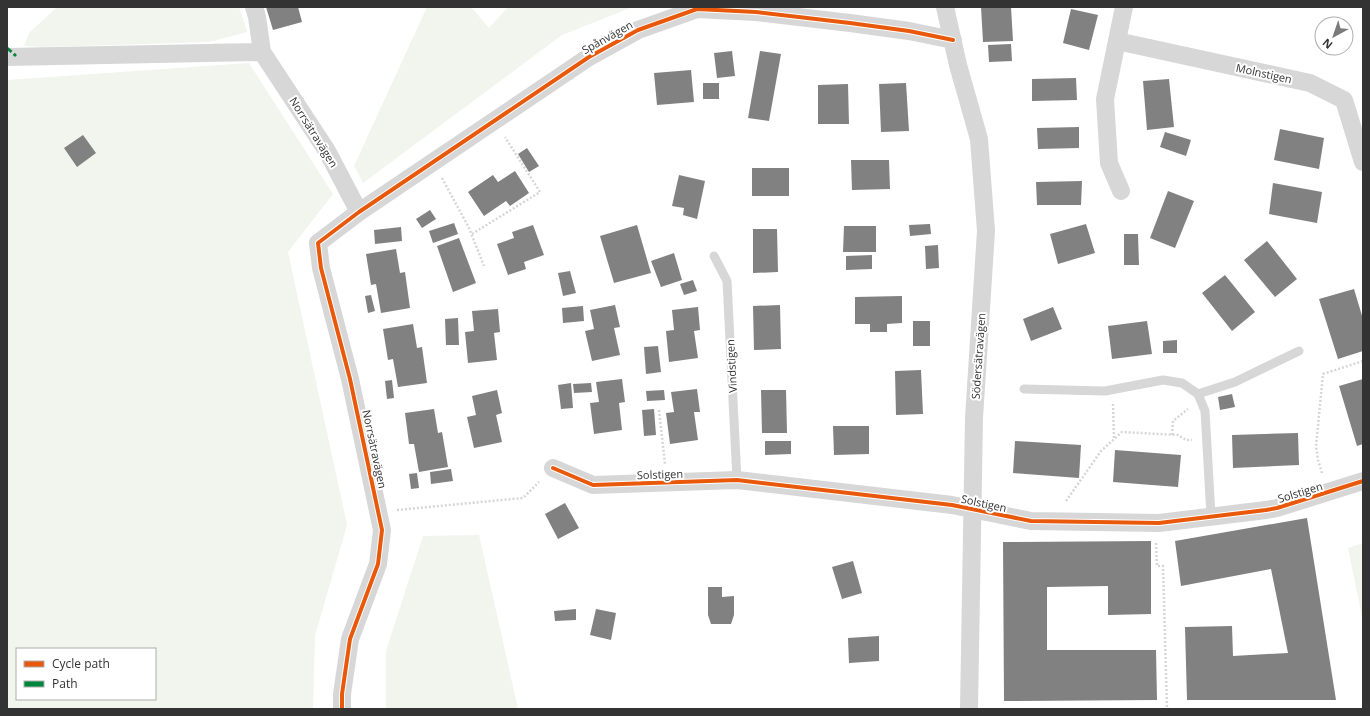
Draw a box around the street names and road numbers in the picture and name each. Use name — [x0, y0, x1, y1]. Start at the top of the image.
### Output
street label: Spånvägen — [579, 17, 635, 57]
street label: Molnstigen — [1235, 60, 1293, 86]
street label: Norrsätravägen — [286, 94, 342, 170]
street label: Södersätravägen — [968, 312, 988, 400]
street label: Vindstigen — [722, 339, 740, 393]
street label: Norrsätravägen — [359, 408, 391, 490]
street label: Solstigen — [637, 466, 683, 482]
street label: Solstigen — [1276, 478, 1324, 506]
street label: Solstigen — [960, 491, 1008, 515]

